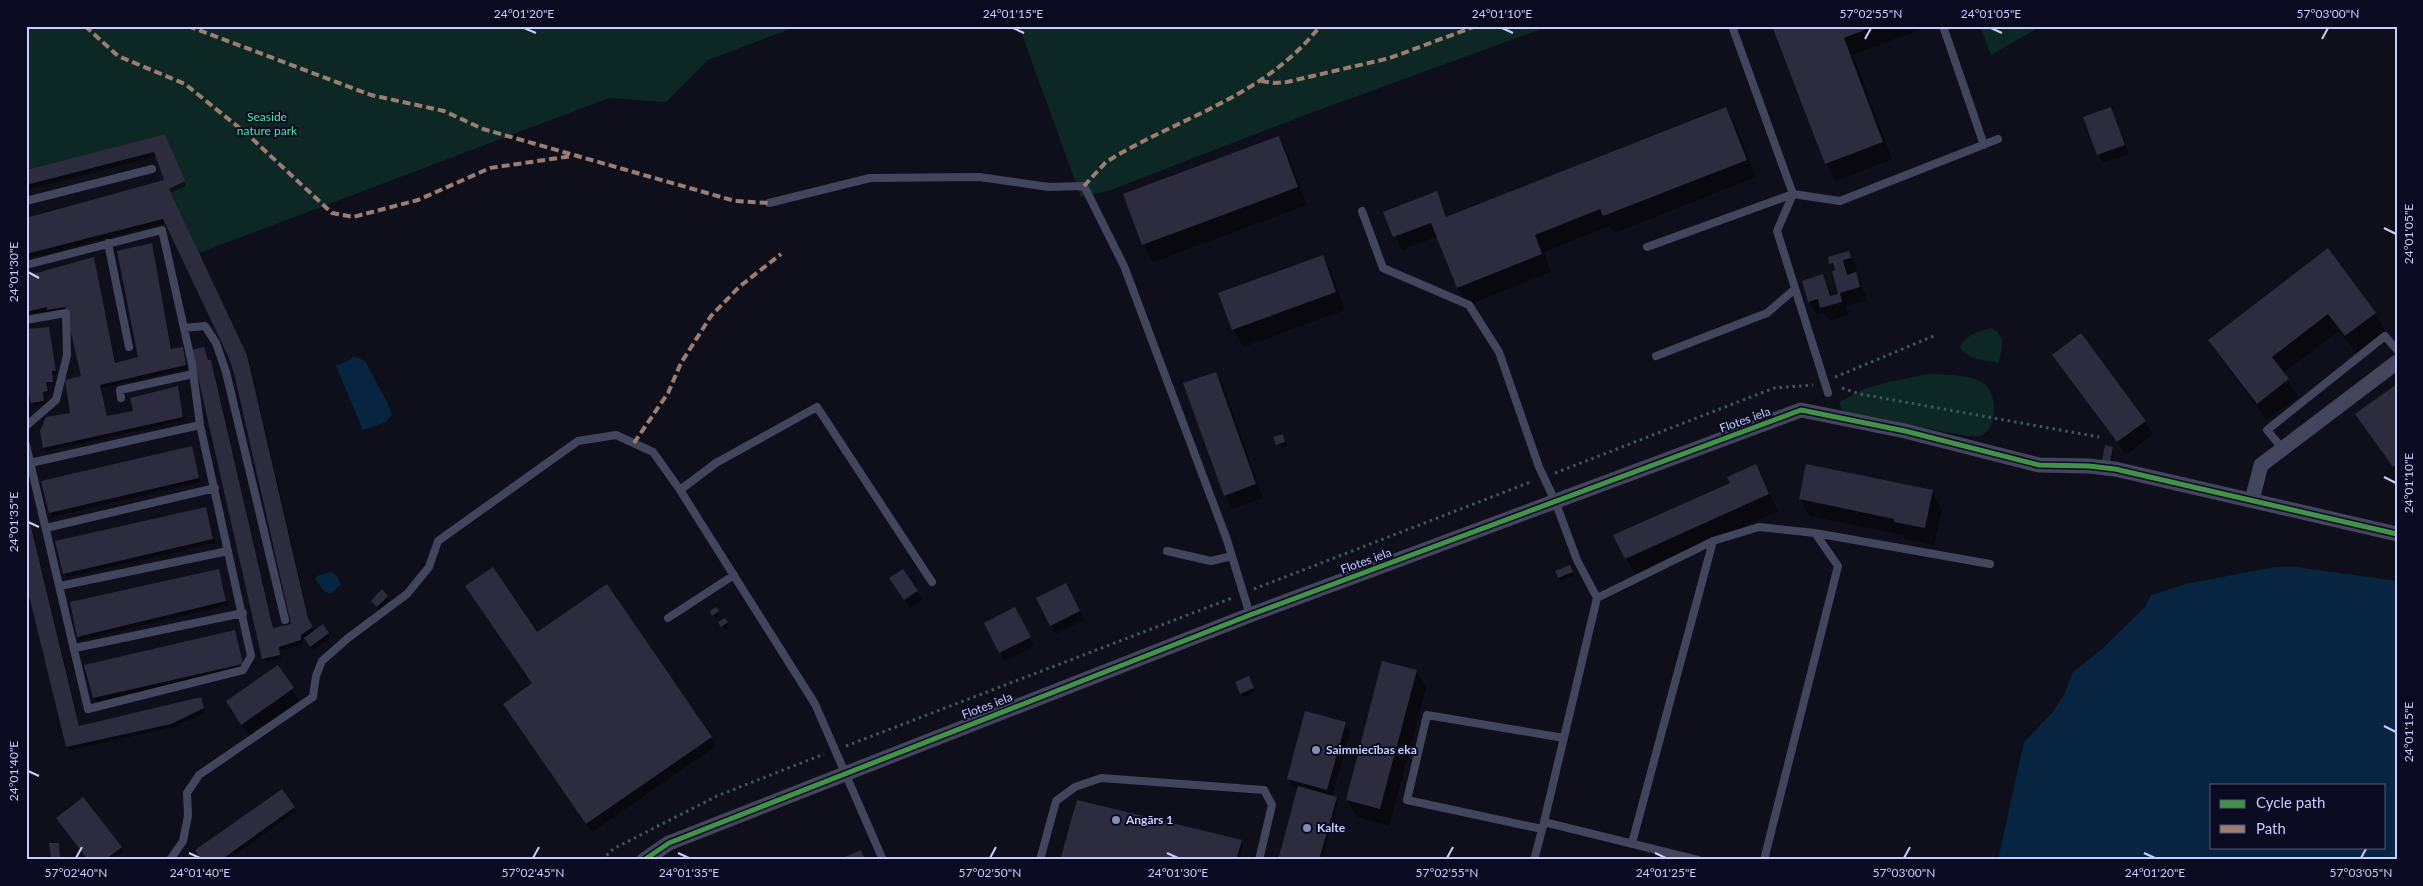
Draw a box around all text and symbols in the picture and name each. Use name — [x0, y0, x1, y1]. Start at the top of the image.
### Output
text: 24°01'20"E — [494, 6, 554, 21]
text: 24°01'15"E — [983, 6, 1043, 21]
text: 24°01'10"E — [1472, 6, 1532, 21]
text: 57°02'55"N — [1840, 6, 1902, 21]
text: 24°01'05"E — [1961, 6, 2021, 21]
text: 57°03'00"N — [2297, 6, 2359, 21]
park label: Seaside nature park — [237, 109, 298, 138]
text: 24°01'05"E — [2401, 204, 2416, 264]
text: 24°01'30"E — [6, 242, 21, 302]
street label: Flotes iela — [1717, 403, 1772, 436]
text: 24°01'10"E — [2401, 453, 2416, 513]
text: 24°01'35"E — [6, 492, 21, 552]
street label: Flotes iela — [1338, 544, 1393, 577]
street label: Flotes iela — [959, 689, 1014, 722]
text: 24°01'15"E — [2401, 702, 2416, 762]
text: 24°01'40"E — [6, 741, 21, 801]
place label: Saimniecības eka — [1326, 742, 1417, 757]
marker: Saimniecības eka — [1310, 744, 1322, 756]
legend — [2210, 784, 2386, 848]
text: Cycle path — [2256, 793, 2325, 811]
place label: Angārs 1 — [1125, 812, 1173, 827]
marker: Angārs 1 — [1110, 814, 1122, 826]
text: Path — [2256, 819, 2286, 837]
place label: Kalte — [1317, 820, 1346, 835]
marker: Kalte — [1301, 822, 1313, 834]
text: 57°02'40"N — [45, 865, 107, 880]
text: 24°01'40"E — [170, 865, 230, 880]
text: 57°02'45"N — [502, 865, 564, 880]
text: 24°01'35"E — [659, 865, 719, 880]
text: 57°02'50"N — [959, 865, 1021, 880]
text: 24°01'30"E — [1148, 865, 1208, 880]
text: 57°02'55"N — [1416, 865, 1478, 880]
text: 24°01'25"E — [1636, 865, 1696, 880]
text: 57°03'00"N — [1873, 865, 1935, 880]
text: 24°01'20"E — [2125, 865, 2185, 880]
text: 57°03'05"N — [2330, 865, 2392, 880]

